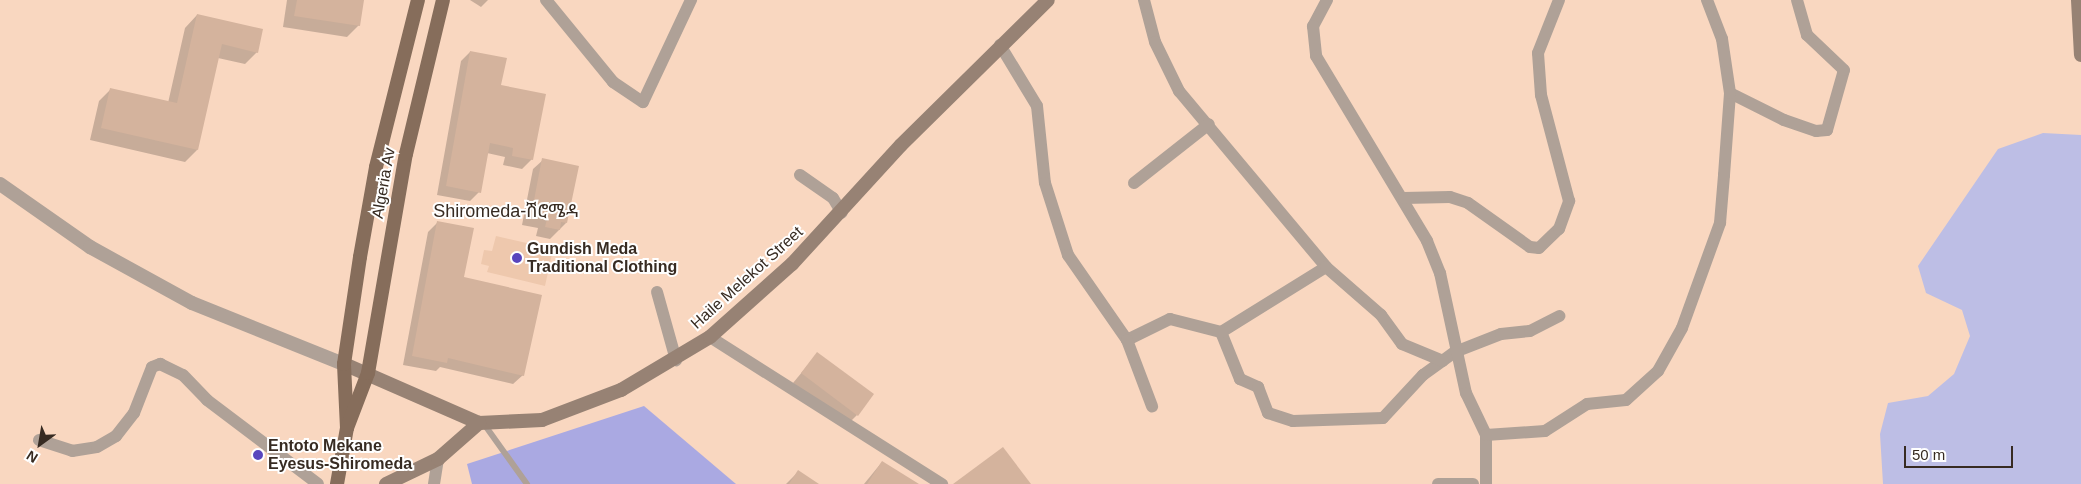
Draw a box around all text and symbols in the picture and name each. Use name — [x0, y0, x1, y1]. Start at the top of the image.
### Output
street label: Algeria Av — [368, 146, 400, 220]
district label: Shiromeda-ሽሮሜዳ — [433, 200, 579, 222]
street label: Haile Melekot Street — [687, 223, 807, 333]
place label: Gundish Meda Traditional Clothing — [527, 239, 677, 277]
marker: Gundish Meda Traditional Clothing — [511, 252, 523, 264]
north arrow — [15, 419, 65, 469]
place label: Entoto Mekane Eyesus-Shiromeda — [268, 436, 412, 474]
scale bar — [1906, 436, 2015, 468]
text: 50 m — [1912, 446, 1945, 463]
text: N — [24, 447, 41, 466]
marker: Entoto Mekane Eyesus-Shiromeda — [252, 449, 264, 461]

